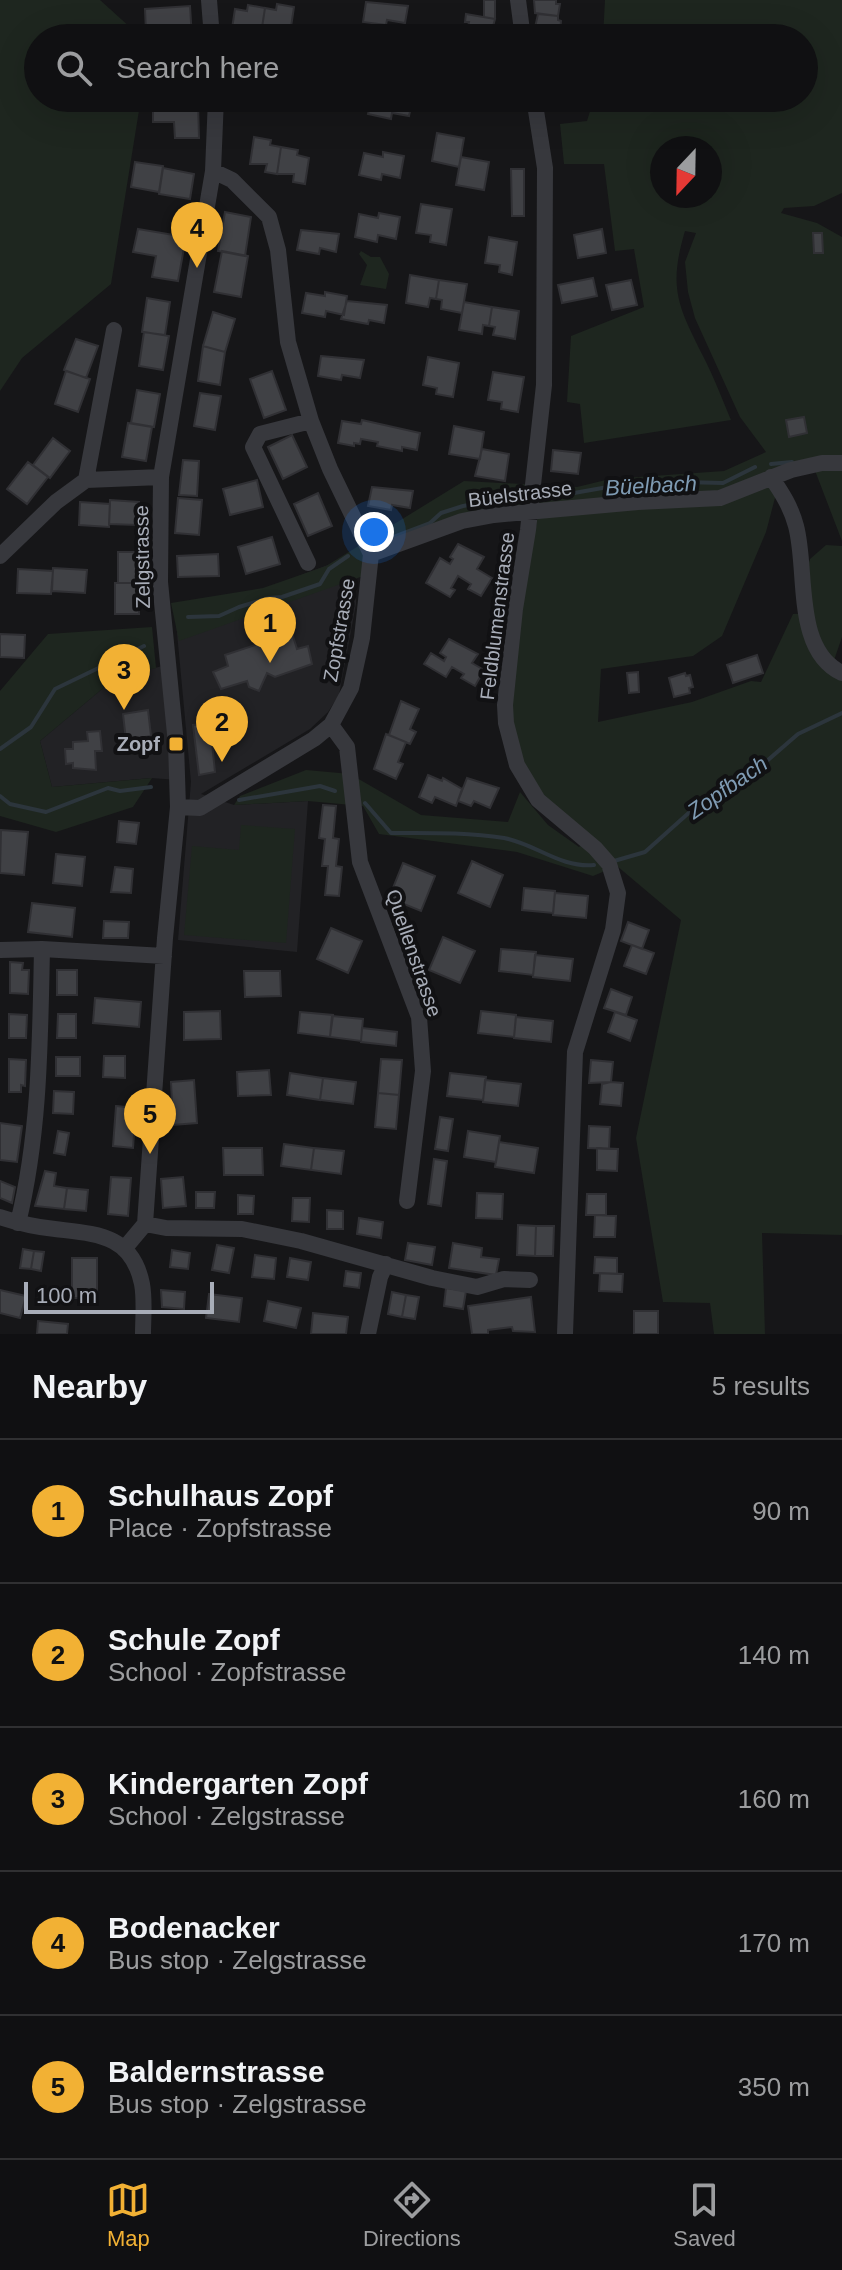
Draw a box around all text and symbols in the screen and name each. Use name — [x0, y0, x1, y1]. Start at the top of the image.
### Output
search box — [24, 24, 818, 112]
icon: search — [52, 46, 96, 90]
text: Search here — [116, 51, 279, 84]
north arrow — [650, 136, 722, 208]
pin: 4 — [171, 202, 223, 268]
water label: Büelbach — [605, 471, 697, 500]
street label: Büelstrasse — [467, 477, 573, 511]
street label: Zelgstrasse — [130, 505, 154, 609]
your location — [354, 512, 394, 552]
street label: Feldblumenstrasse — [476, 531, 518, 701]
street label: Zopfstrasse — [319, 577, 359, 683]
pin: 1 — [244, 597, 296, 663]
pin: 3 — [98, 644, 150, 710]
pin: 2 — [196, 696, 248, 762]
place label: Zopf — [117, 733, 160, 755]
marker: Zopf — [167, 735, 185, 753]
water label: Zopfbach — [682, 751, 772, 825]
street label: Quellenstrasse — [382, 886, 446, 1020]
pin: 5 — [124, 1088, 176, 1154]
scale bar — [24, 1278, 214, 1314]
text: 100 m — [36, 1283, 97, 1308]
text: Nearby — [32, 1367, 147, 1405]
text: 5 results — [712, 1371, 810, 1401]
text: Schulhaus Zopf — [108, 1479, 333, 1512]
text: 1 — [51, 1496, 65, 1526]
text: 90 m — [752, 1496, 810, 1526]
text: Place · Zopfstrasse — [108, 1513, 332, 1543]
text: Schule Zopf — [108, 1623, 280, 1656]
text: 2 — [51, 1640, 65, 1670]
text: 140 m — [738, 1640, 810, 1670]
text: School · Zopfstrasse — [108, 1657, 346, 1687]
text: Kindergarten Zopf — [108, 1767, 368, 1800]
text: 3 — [51, 1784, 65, 1814]
text: 160 m — [738, 1784, 810, 1814]
text: School · Zelgstrasse — [108, 1801, 345, 1831]
text: Bodenacker — [108, 1911, 280, 1944]
text: 4 — [51, 1928, 65, 1958]
text: 170 m — [738, 1928, 810, 1958]
text: Bus stop · Zelgstrasse — [108, 1945, 367, 1975]
text: Baldernstrasse — [108, 2055, 325, 2088]
text: 5 — [51, 2072, 65, 2102]
text: 350 m — [738, 2072, 810, 2102]
text: Bus stop · Zelgstrasse — [108, 2089, 367, 2119]
tab: Map — [106, 2178, 150, 2252]
tab: Directions — [363, 2178, 461, 2252]
tab: Saved — [673, 2178, 736, 2252]

